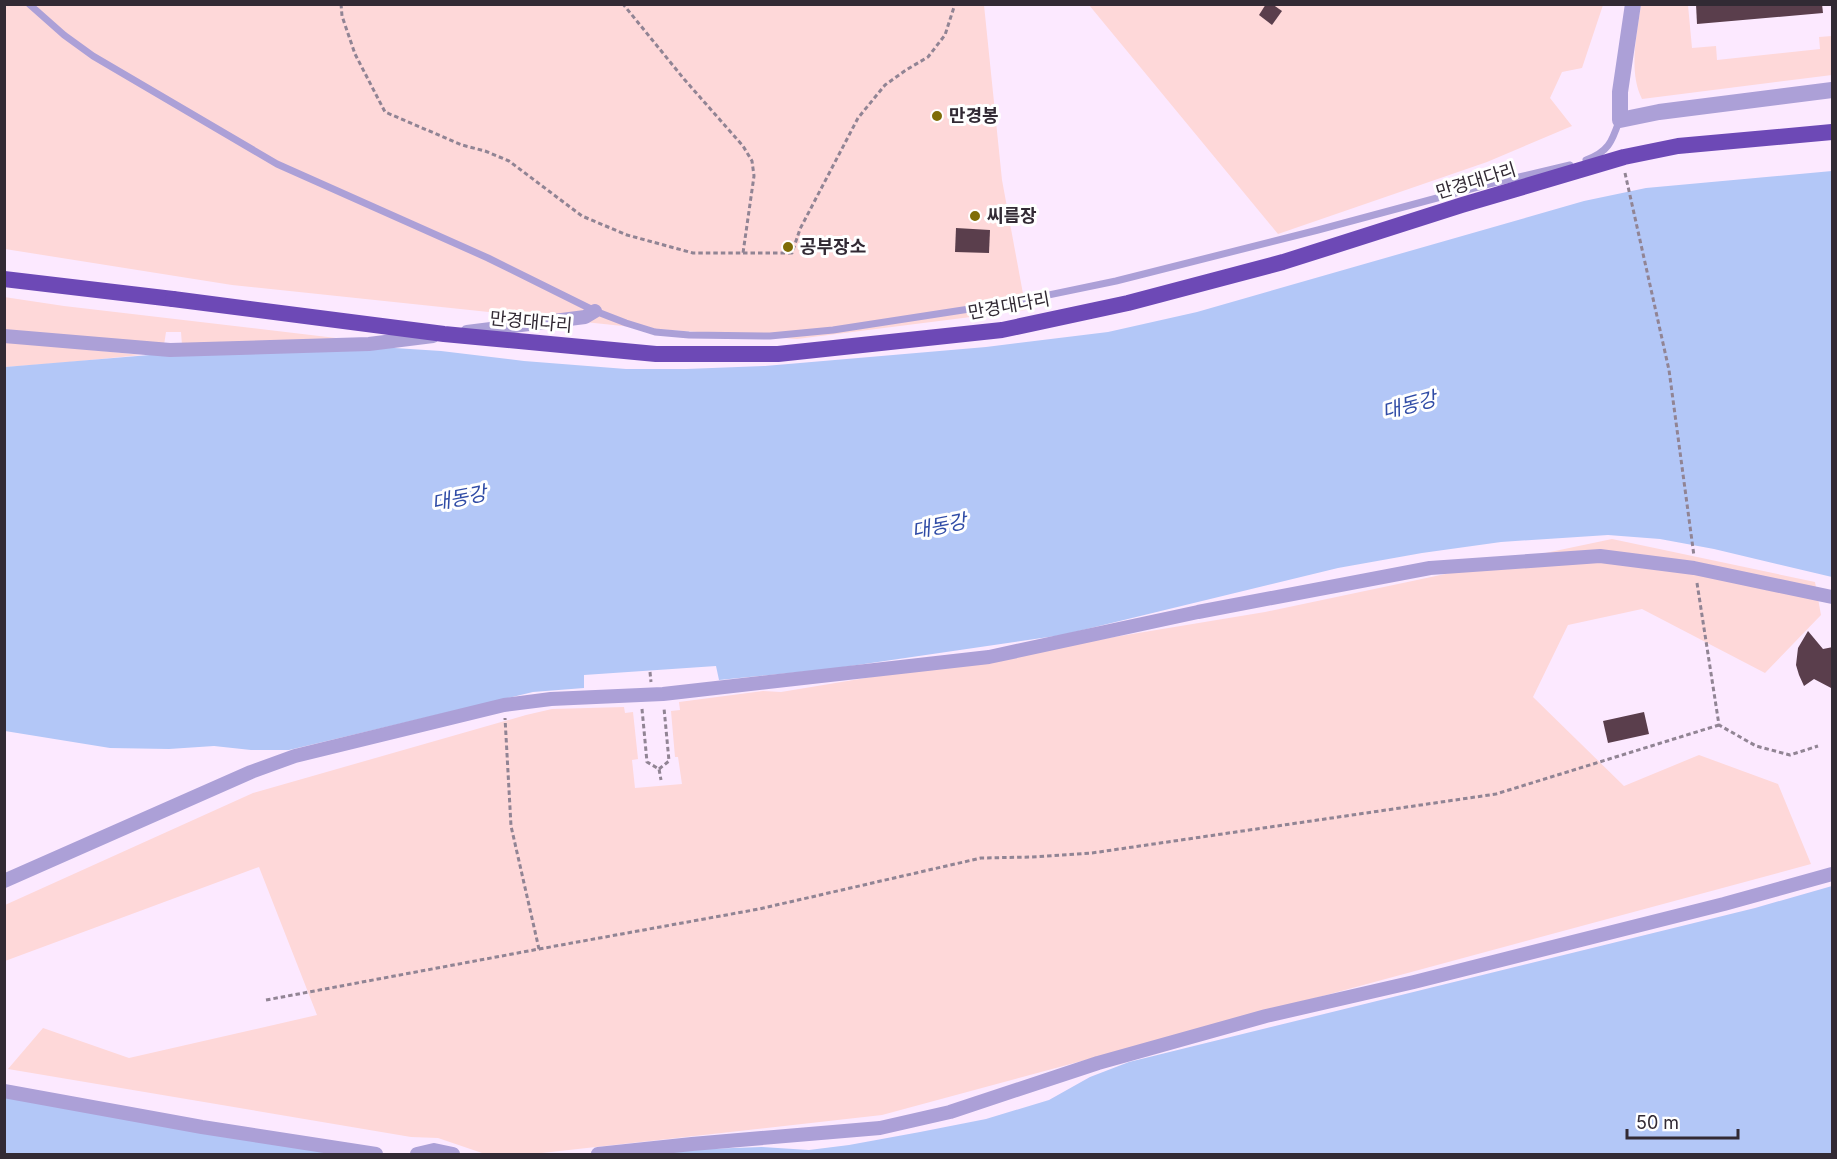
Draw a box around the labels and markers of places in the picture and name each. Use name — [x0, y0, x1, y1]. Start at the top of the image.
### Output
place label: 만경봉 — [949, 105, 999, 126]
marker: 만경봉 — [930, 109, 944, 123]
place label: 씨름장 — [987, 205, 1037, 226]
marker: 씨름장 — [968, 209, 982, 223]
place label: 공부장소 — [800, 236, 866, 257]
marker: 공부장소 — [781, 240, 795, 254]

